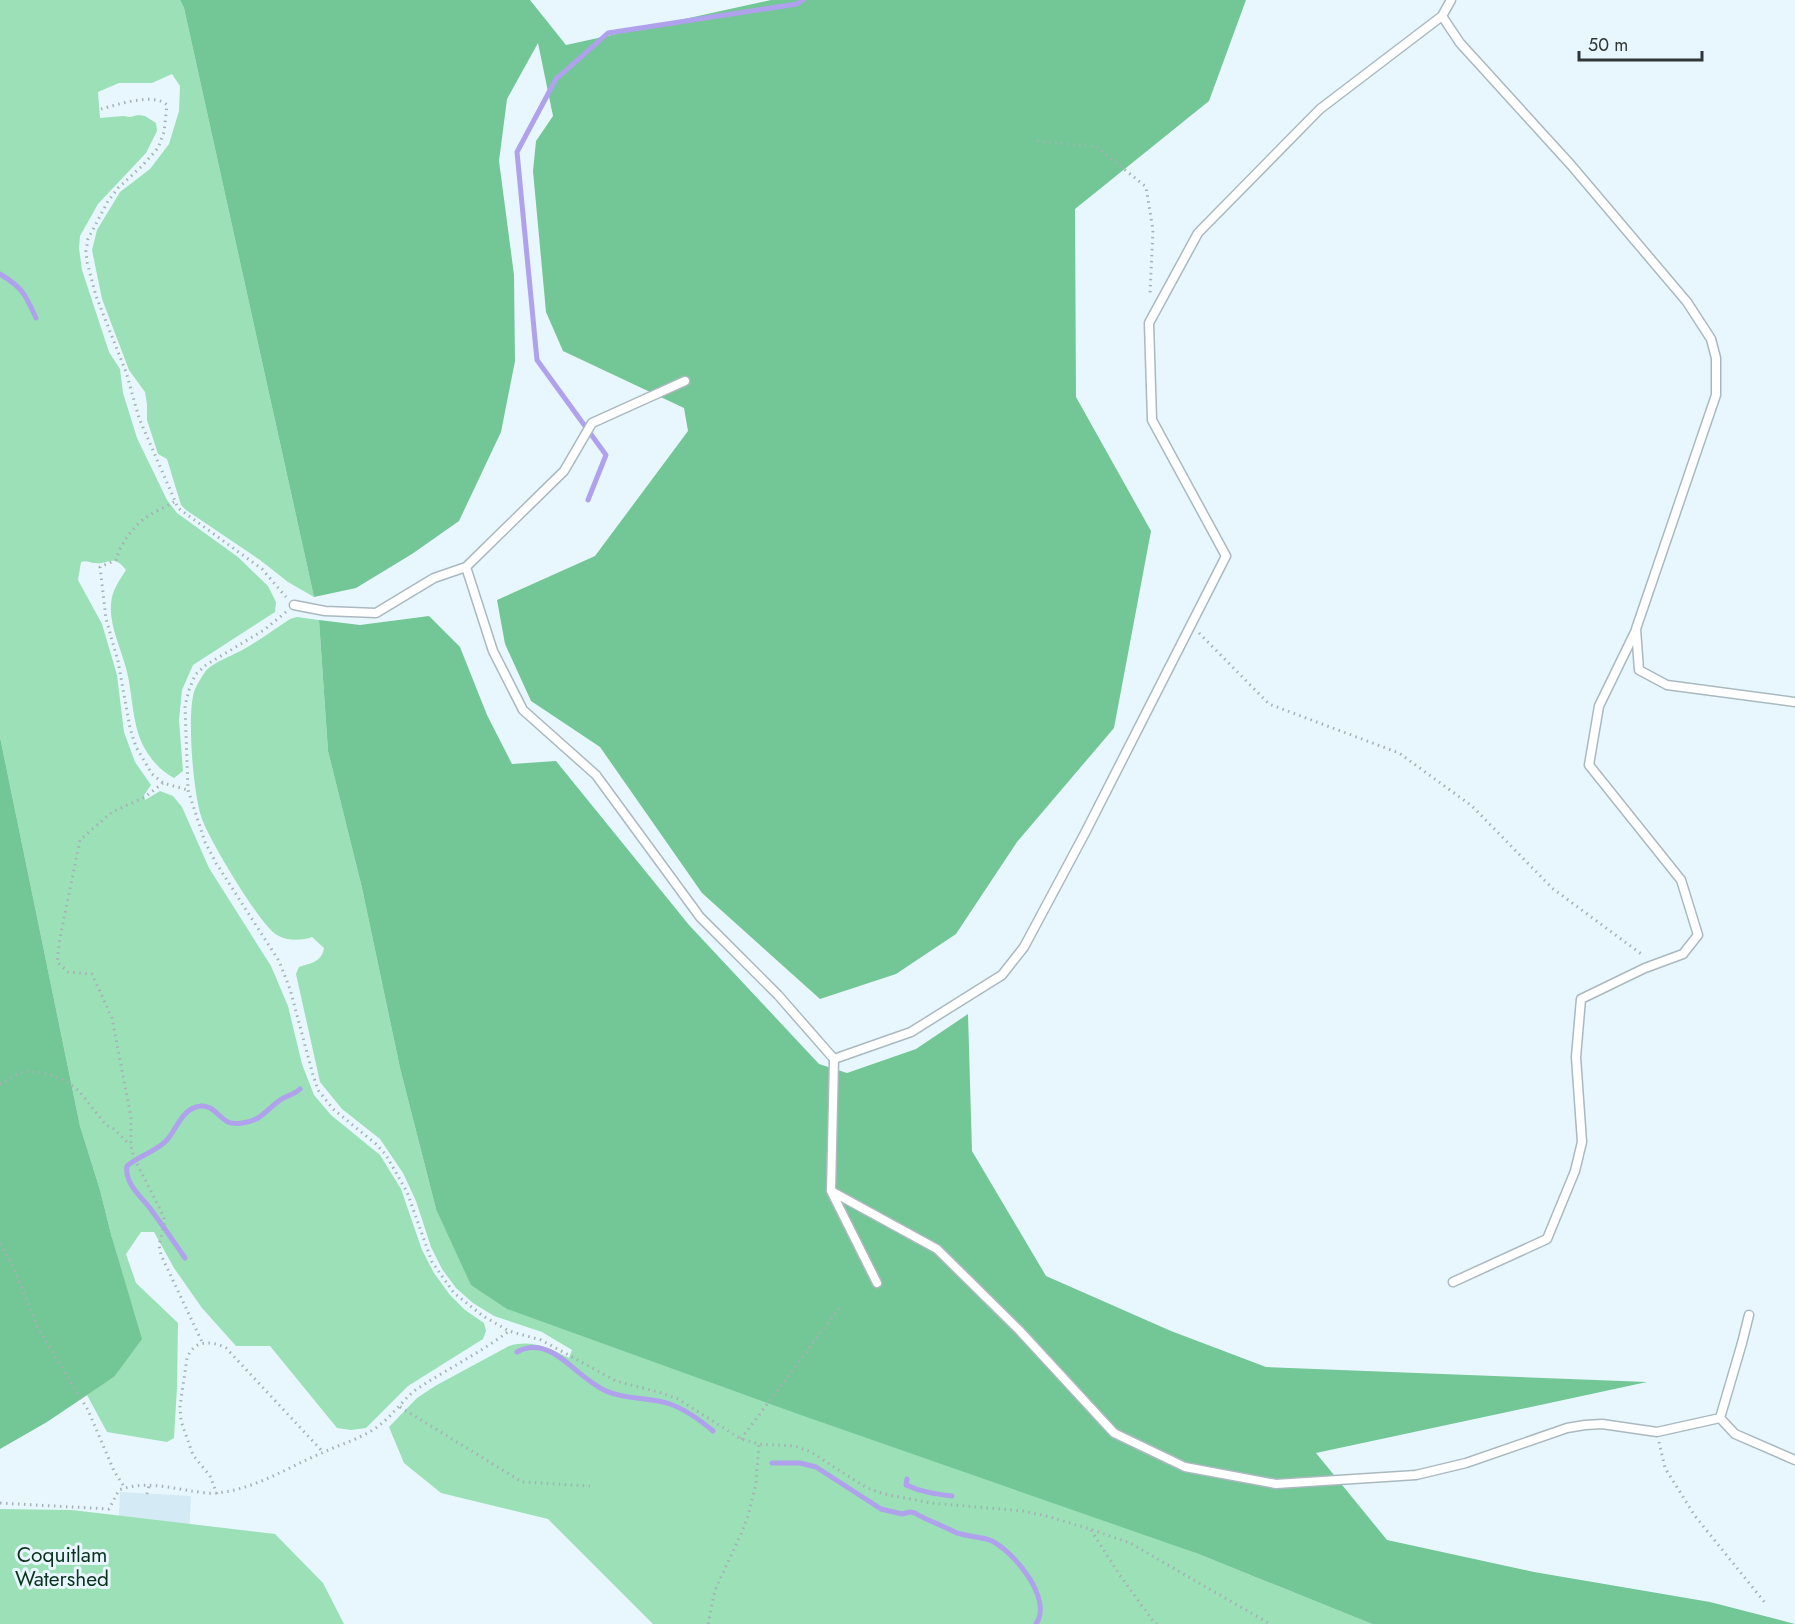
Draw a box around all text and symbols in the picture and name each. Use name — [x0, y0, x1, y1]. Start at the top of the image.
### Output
scale bar — [1579, 24, 1702, 62]
text: 50 m — [1588, 32, 1628, 58]
park label: Coquitlam Watershed — [15, 1540, 109, 1594]

